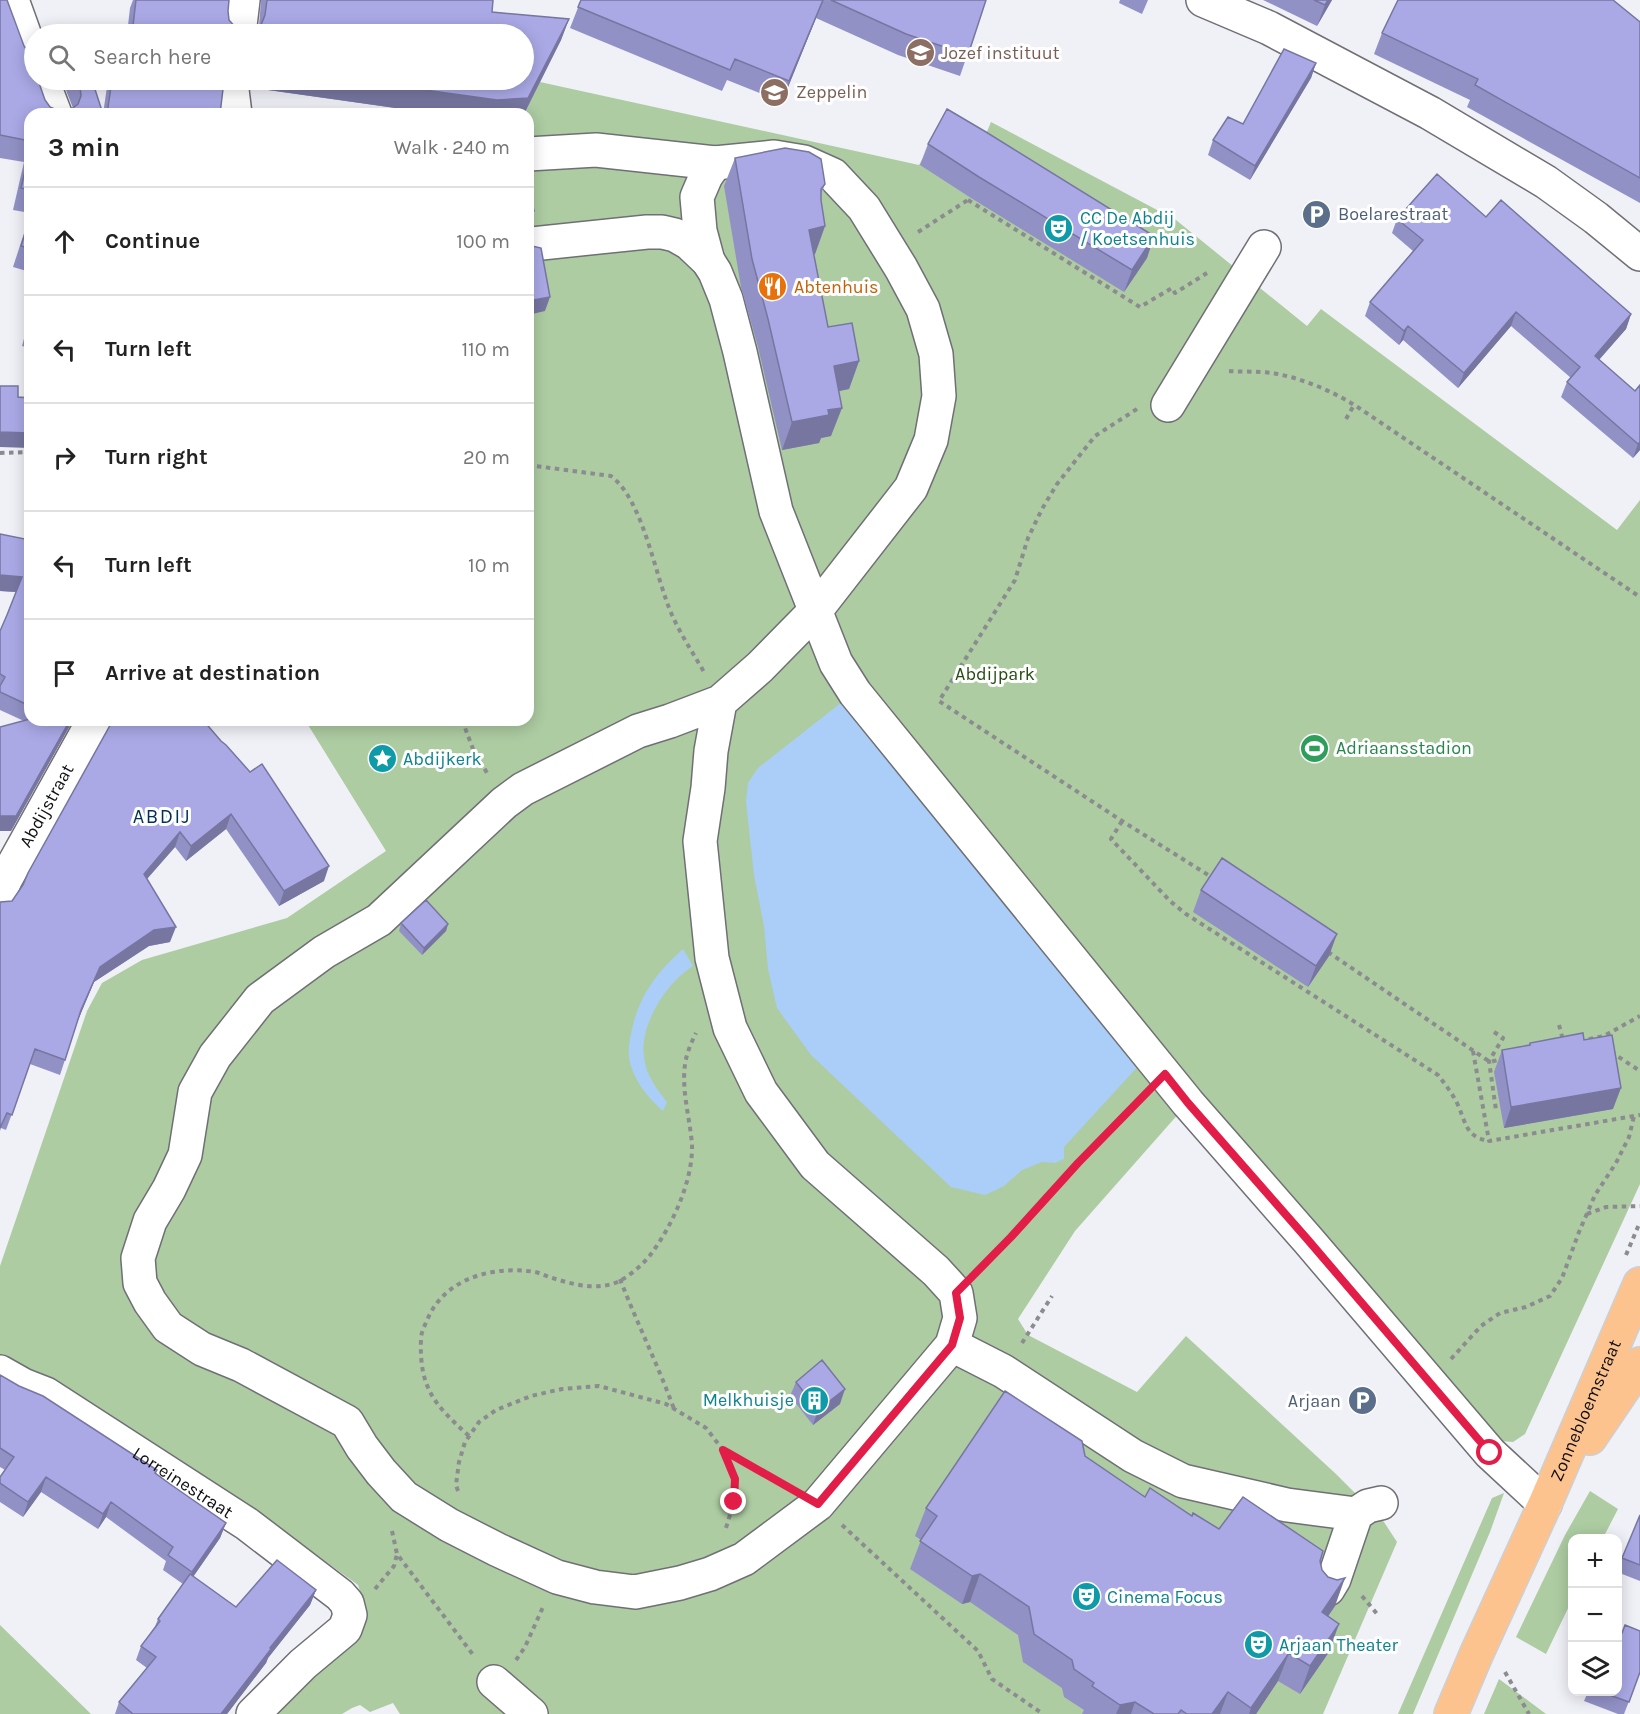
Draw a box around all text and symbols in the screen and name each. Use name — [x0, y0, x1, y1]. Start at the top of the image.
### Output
search box — [24, 24, 534, 90]
school or university icon: Jozef instituut — [904, 37, 936, 69]
icon: search — [45, 41, 78, 74]
place label: Jozef instituut — [941, 42, 1060, 64]
text: Search here — [93, 44, 211, 70]
school or university icon: Zeppelin — [759, 76, 791, 108]
place label: Zeppelin — [796, 81, 867, 103]
text: 3 min — [48, 132, 120, 163]
text: Walk · 240 m — [394, 136, 510, 159]
parking icon: Boelarestraat — [1301, 198, 1333, 230]
place label: Boelarestraat — [1338, 203, 1449, 225]
place label: CC De Abdij / Koetsenhuis — [1080, 207, 1195, 250]
theatre icon: CC De Abdij / Koetsenhuis — [1043, 212, 1075, 244]
icon: ahead — [48, 225, 81, 258]
text: Continue — [105, 228, 200, 254]
text: 100 m — [456, 230, 510, 253]
restaurant icon: Abtenhuis — [757, 271, 789, 303]
place label: Abtenhuis — [794, 276, 878, 298]
icon: left — [48, 333, 81, 366]
text: Turn left — [105, 336, 192, 362]
text: 110 m — [461, 338, 510, 361]
icon: right — [48, 441, 81, 474]
text: Turn right — [105, 444, 208, 470]
text: 20 m — [463, 446, 510, 469]
icon: left — [48, 549, 81, 582]
text: Turn left — [105, 552, 192, 578]
text: 10 m — [468, 554, 510, 577]
icon: arrive — [48, 657, 81, 690]
text: Arrive at destination — [105, 660, 320, 686]
park label: Abdijpark — [955, 663, 1035, 685]
sports icon: Adriaansstadion — [1299, 732, 1331, 764]
place label: Adriaansstadion — [1336, 737, 1472, 759]
place icon: Abdijkerk — [366, 743, 398, 775]
place label: Abdijkerk — [403, 748, 482, 770]
street label: Abdijstraat — [14, 760, 78, 851]
district label: ABDIJ — [133, 805, 191, 828]
street label: Zonnebloemstraat — [1545, 1336, 1626, 1485]
building icon: Melkhuisje — [799, 1384, 831, 1416]
parking icon: Arjaan — [1346, 1385, 1378, 1417]
place label: Melkhuisje — [703, 1389, 794, 1411]
place label: Arjaan — [1288, 1390, 1341, 1412]
route start — [1476, 1439, 1502, 1465]
street label: Lorreinestraat — [128, 1442, 237, 1523]
route end — [720, 1488, 746, 1514]
map controls — [1568, 1534, 1622, 1696]
button: + — [1568, 1534, 1622, 1588]
theatre icon: Cinema Focus — [1070, 1581, 1102, 1613]
place label: Cinema Focus — [1107, 1586, 1223, 1608]
button: − — [1568, 1588, 1622, 1642]
theatre icon: Arjaan Theater — [1242, 1629, 1274, 1661]
place label: Arjaan Theater — [1279, 1634, 1398, 1656]
button: layers — [1568, 1642, 1622, 1696]

